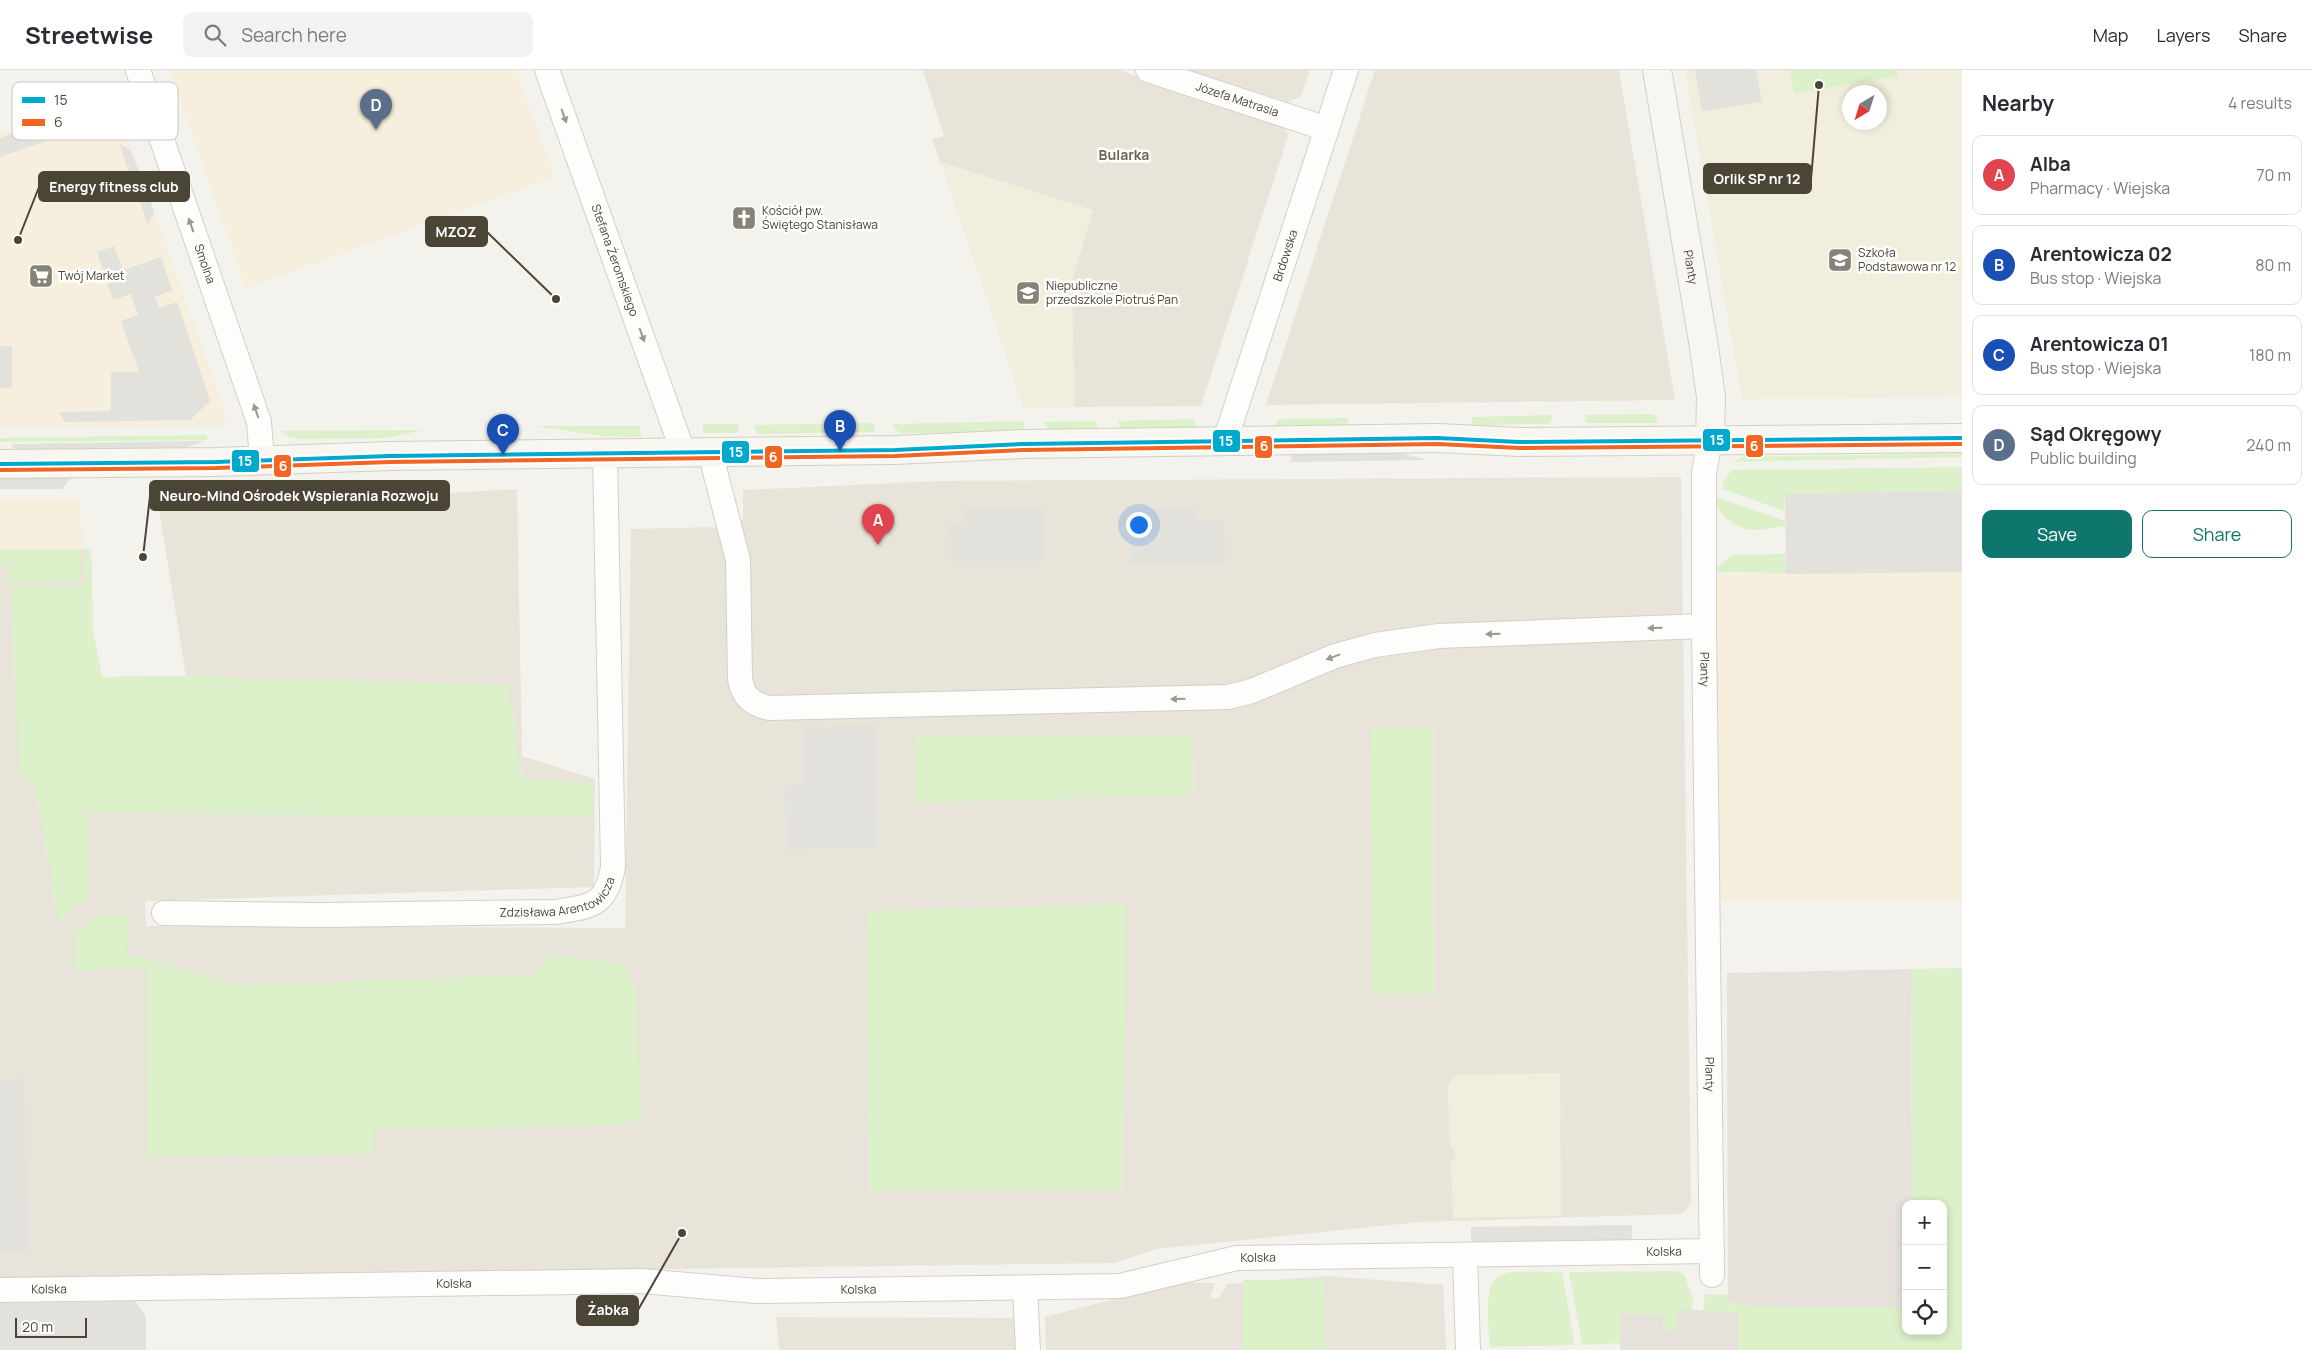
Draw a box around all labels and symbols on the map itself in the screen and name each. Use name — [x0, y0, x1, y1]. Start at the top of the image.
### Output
street label: Józefa Matrasia — [1194, 77, 1281, 121]
legend — [12, 82, 178, 140]
north arrow — [1842, 85, 1887, 130]
pin: D — [360, 89, 392, 130]
text: 15 — [54, 90, 68, 109]
one-way arrow — [560, 109, 568, 124]
text: 6 — [54, 112, 63, 131]
district label: Bularka — [1099, 145, 1149, 164]
callout: Orlik SP nr 12 — [1704, 164, 1811, 193]
text: Orlik SP nr 12 — [1714, 169, 1800, 188]
callout: Energy fitness club — [39, 172, 189, 201]
text: Energy fitness club — [49, 177, 179, 196]
street label: Stefana Żeromskiego — [587, 202, 643, 319]
place label: Kościół pw. Świętego Stanisława — [762, 202, 878, 233]
church icon: Kościół pw. Świętego Stanisława — [731, 205, 757, 231]
one-way arrow — [187, 217, 194, 232]
callout: MZOZ — [426, 217, 487, 246]
text: MZOZ — [435, 222, 477, 241]
street label: Brdowska — [1269, 227, 1301, 284]
street label: Smolna — [190, 241, 220, 286]
place label: Szkoła Podstawowa nr 12 — [1858, 244, 1956, 275]
school or university icon: Szkoła Podstawowa nr 12 — [1827, 247, 1853, 273]
street label: Planty — [1680, 248, 1702, 286]
supermarket icon: Twój Market — [28, 263, 54, 289]
place label: Twój Market — [58, 267, 125, 284]
place label: Niepubliczne przedszkole Piotruś Pan — [1046, 277, 1178, 308]
school or university icon: Niepubliczne przedszkole Piotruś Pan — [1015, 280, 1041, 306]
one-way arrow — [638, 328, 646, 343]
one-way arrow — [251, 404, 259, 419]
pin: B — [824, 410, 856, 451]
pin: C — [487, 414, 519, 455]
line badge: 15 — [1702, 428, 1731, 452]
line badge: 15 — [1212, 429, 1241, 453]
text: 15 — [1710, 430, 1724, 449]
text: 15 — [1219, 431, 1233, 450]
line badge: 6 — [1745, 434, 1764, 458]
line badge: 6 — [1254, 435, 1273, 459]
text: 6 — [1260, 436, 1268, 455]
text: 6 — [1750, 436, 1758, 455]
line badge: 15 — [721, 440, 750, 464]
text: 15 — [729, 442, 743, 461]
line badge: 6 — [764, 445, 783, 469]
text: 6 — [769, 447, 777, 466]
line badge: 15 — [231, 449, 260, 473]
text: 15 — [238, 451, 252, 470]
line badge: 6 — [273, 454, 292, 478]
text: 6 — [279, 456, 287, 475]
callout: Neuro-Mind Ośrodek Wspierania Rozwoju — [150, 481, 449, 510]
text: Neuro-Mind Ośrodek Wspierania Rozwoju — [159, 486, 439, 505]
pin: A — [862, 504, 894, 545]
your location — [1126, 512, 1152, 538]
one-way arrow — [1647, 624, 1663, 632]
one-way arrow — [1484, 630, 1500, 638]
street label: Planty — [1696, 652, 1714, 688]
one-way arrow — [1325, 653, 1340, 661]
one-way arrow — [1169, 695, 1185, 703]
street label: Zdzisława Arentowicza — [499, 875, 618, 921]
street label: Planty — [1701, 1057, 1719, 1093]
street label: Kolska — [1646, 1242, 1682, 1260]
street label: Kolska — [1240, 1248, 1276, 1266]
street label: Kolska — [436, 1274, 472, 1292]
street label: Kolska — [31, 1280, 67, 1298]
street label: Kolska — [841, 1280, 876, 1298]
callout: Żabka — [577, 1296, 638, 1325]
text: Żabka — [587, 1300, 629, 1319]
scale bar — [15, 1315, 88, 1338]

